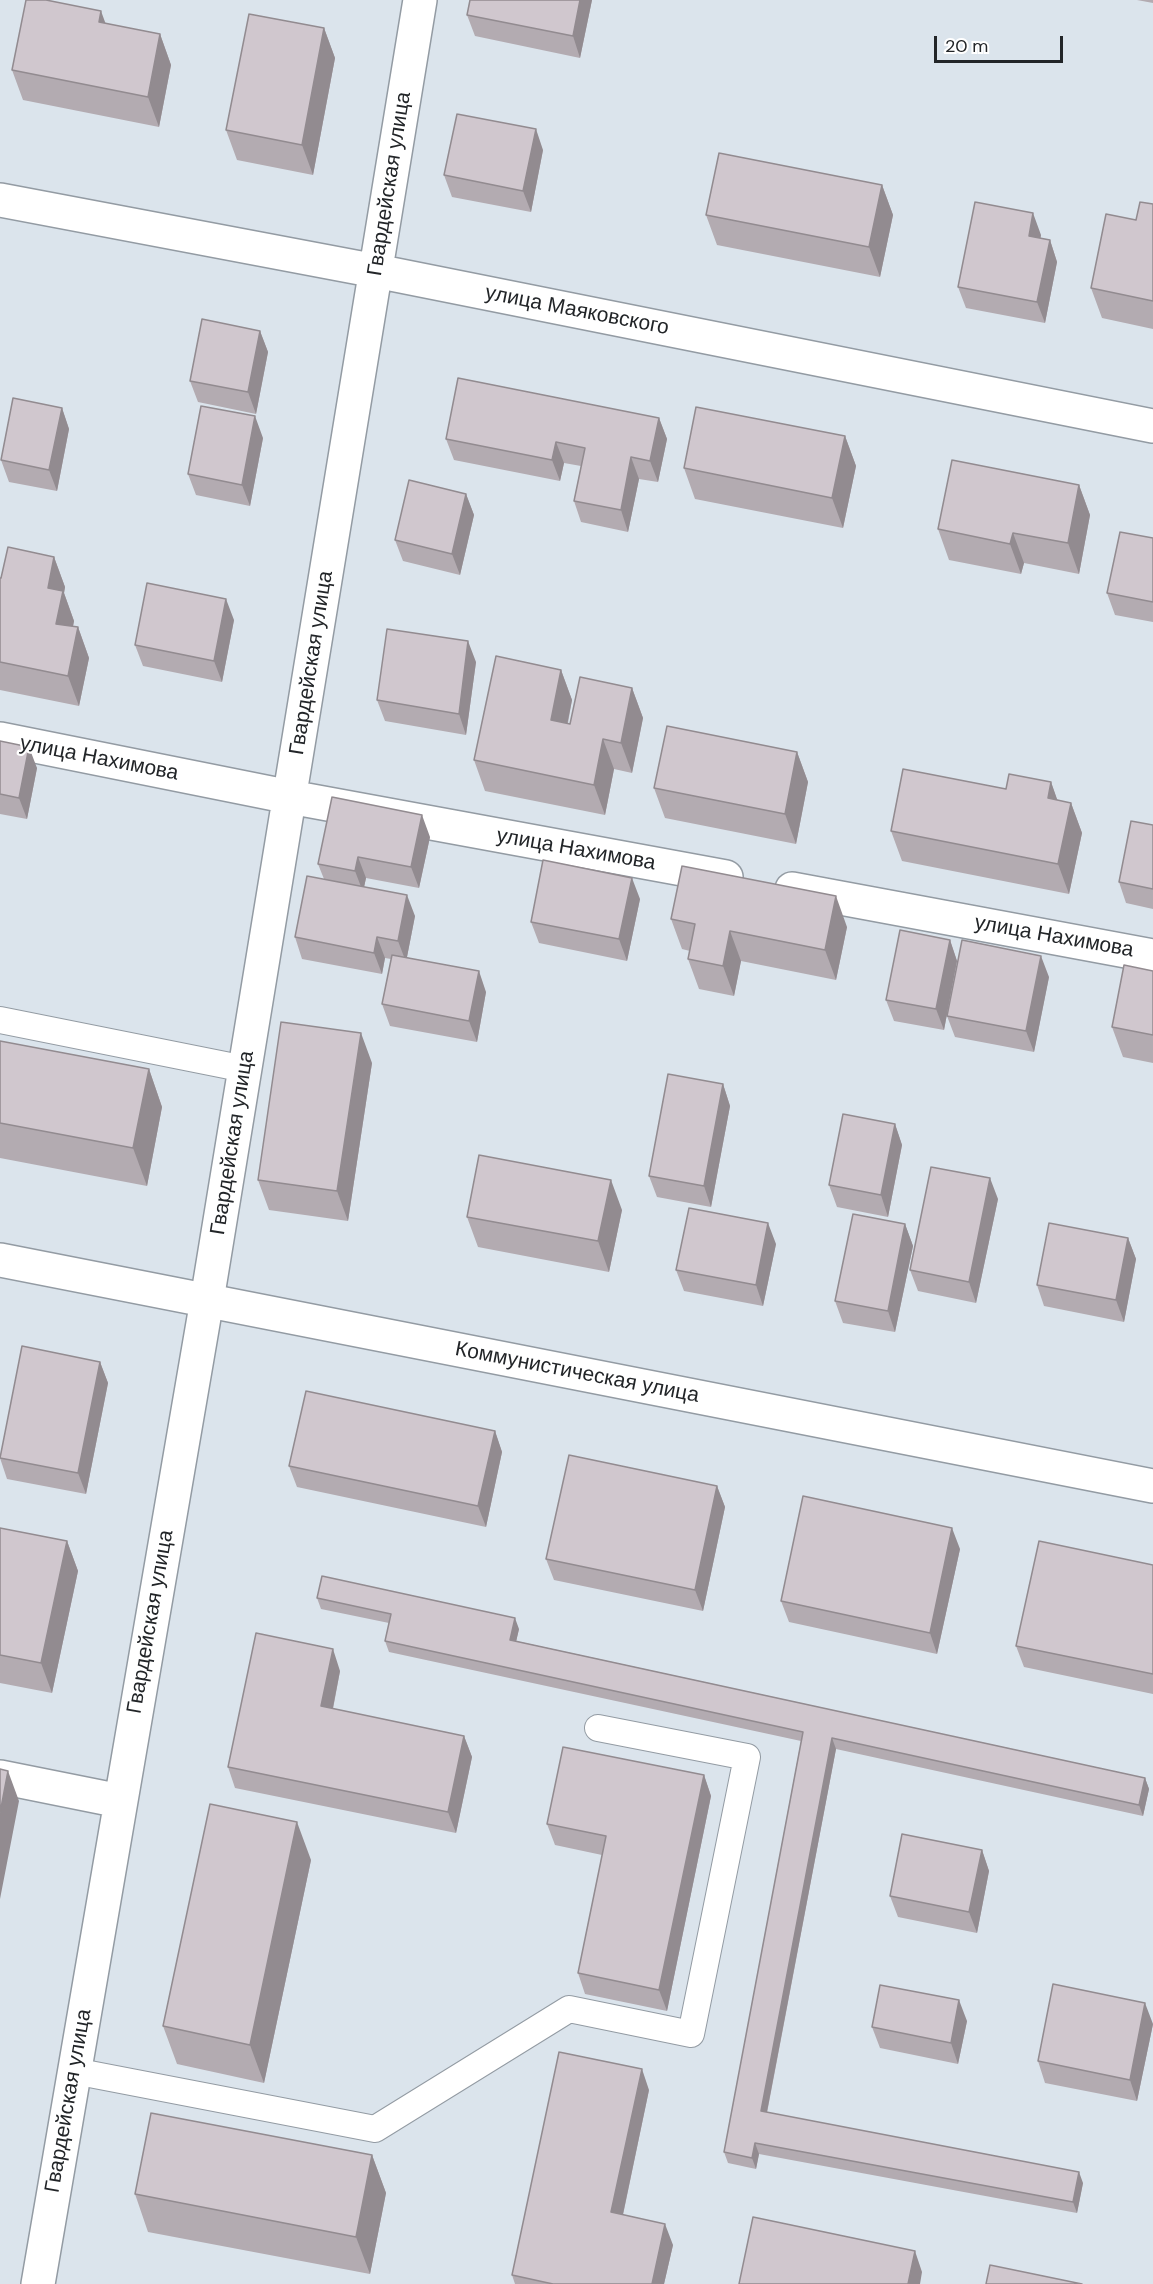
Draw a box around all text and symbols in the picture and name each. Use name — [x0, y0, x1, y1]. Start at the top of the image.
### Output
scale bar — [937, 24, 1066, 62]
text: 20 m — [945, 34, 988, 58]
street label: Гвардейская улица — [363, 90, 417, 278]
street label: улица Маяковского — [483, 281, 671, 341]
street label: Гвардейская улица — [285, 569, 339, 757]
street label: улица Нахимова — [18, 731, 180, 787]
street label: улица Нахимова — [494, 824, 658, 876]
street label: улица Нахимова — [972, 911, 1136, 963]
street label: Гвардейская улица — [206, 1049, 260, 1237]
street label: Коммунистическая улица — [453, 1337, 701, 1409]
street label: Гвардейская улица — [122, 1528, 180, 1716]
street label: Гвардейская улица — [40, 2007, 98, 2195]

